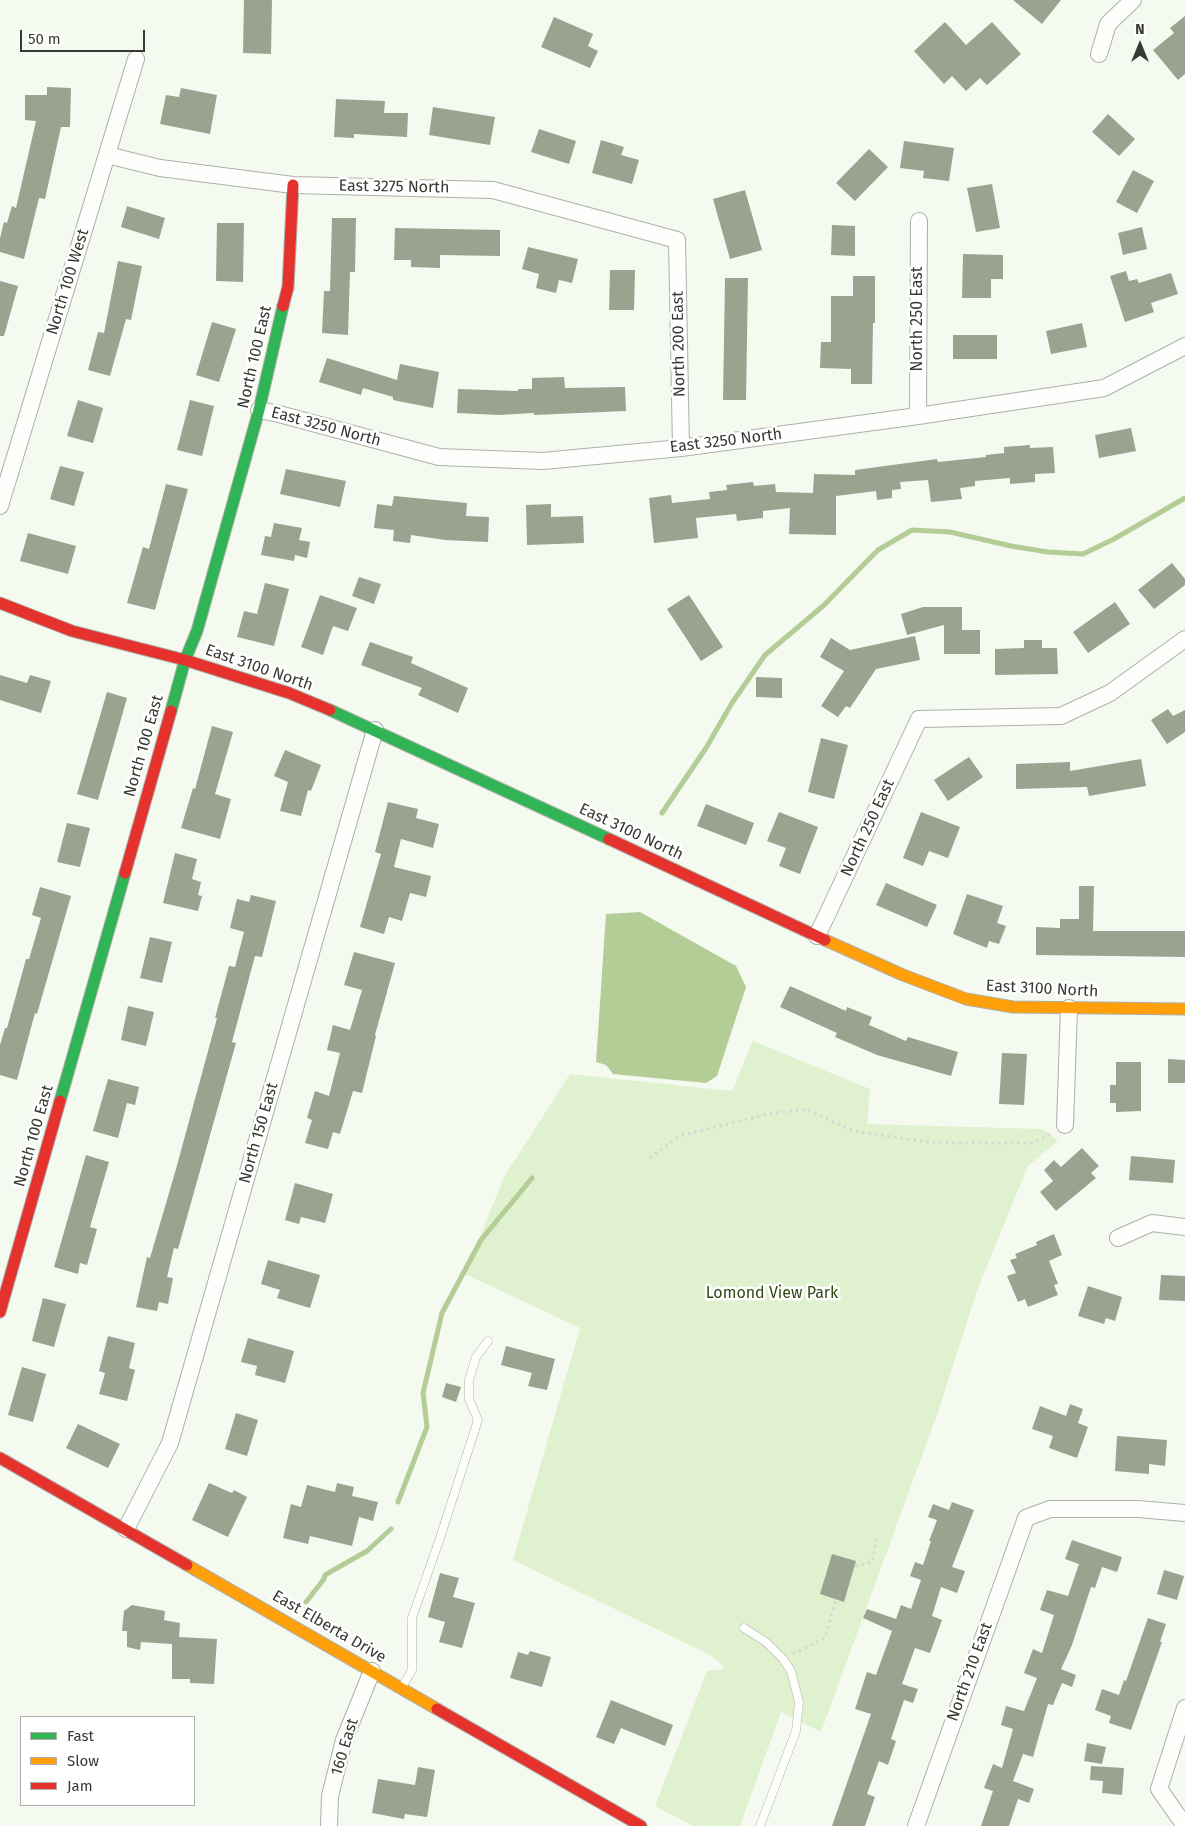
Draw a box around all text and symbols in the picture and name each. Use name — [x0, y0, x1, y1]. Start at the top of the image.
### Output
scale bar — [22, 20, 148, 52]
north arrow — [1115, 20, 1165, 70]
text: N — [1135, 21, 1145, 38]
text: 50 m — [28, 30, 61, 48]
street label: East 3275 North — [338, 176, 450, 198]
street label: North 100 West — [43, 227, 93, 337]
street label: North 250 East — [908, 266, 928, 372]
street label: North 200 East — [668, 291, 690, 397]
street label: North 100 East — [234, 304, 276, 410]
street label: East 3250 North — [269, 403, 383, 451]
street label: East 3250 North — [669, 425, 783, 457]
street label: East 3100 North — [203, 641, 315, 695]
street label: North 100 East — [120, 693, 168, 799]
street label: North 250 East — [837, 776, 899, 880]
street label: East 3100 North — [576, 800, 686, 864]
street label: East 3100 North — [985, 976, 1099, 1002]
street label: North 150 East — [235, 1080, 283, 1186]
street label: North 100 East — [10, 1083, 58, 1189]
park label: Lomond View Park — [706, 1284, 838, 1304]
street label: East Elberta Drive — [269, 1587, 389, 1667]
street label: North 210 East — [943, 1620, 997, 1724]
legend — [20, 1716, 195, 1806]
street label: 160 East — [327, 1716, 363, 1778]
text: Fast — [67, 1727, 94, 1745]
text: Slow — [67, 1752, 99, 1770]
text: Jam — [67, 1777, 93, 1795]

